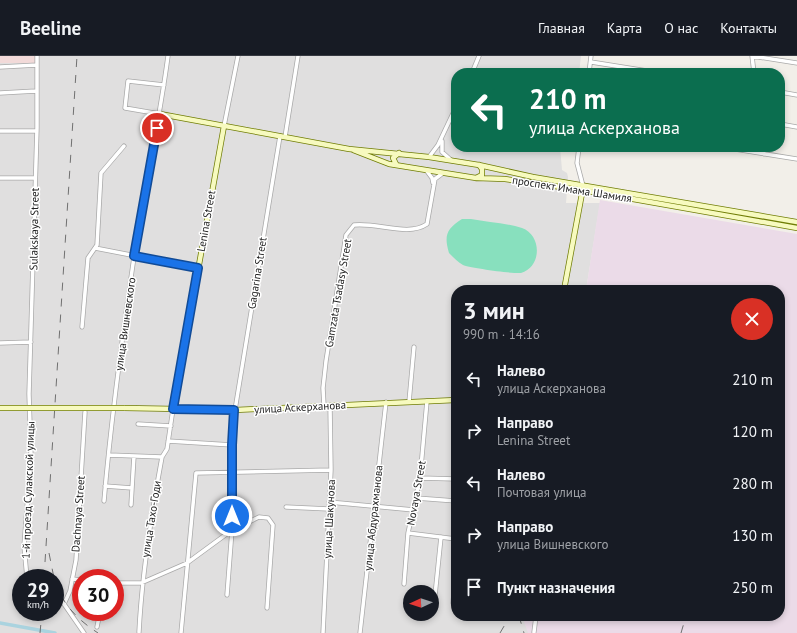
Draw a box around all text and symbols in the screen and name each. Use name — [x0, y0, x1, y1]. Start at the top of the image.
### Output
text: Beeline — [20, 16, 81, 40]
text: Главная — [538, 19, 585, 37]
text: Карта — [607, 19, 642, 37]
text: О нас — [664, 19, 698, 37]
text: Контакты — [720, 19, 777, 37]
text: 210 m — [529, 80, 606, 117]
icon: left — [463, 84, 515, 136]
pin — [140, 111, 174, 145]
text: улица Аскерханова — [529, 116, 680, 139]
icon: arrive — [146, 117, 168, 139]
street label: проспект Имама Шамиля — [511, 173, 633, 205]
street label: Sulakskaya Street — [26, 187, 42, 270]
street label: Lenina Street — [194, 189, 218, 253]
street label: Gagarina Street — [244, 236, 270, 310]
street label: Gamzata Tsadasy Street — [322, 237, 354, 348]
street label: улица Вишневского — [112, 276, 139, 372]
text: 3 мин — [463, 295, 525, 326]
button: close — [731, 298, 773, 340]
text: 990 m · 14:16 — [463, 326, 540, 343]
text: Налево — [497, 361, 545, 380]
icon: left — [463, 368, 485, 390]
text: 210 m — [732, 370, 773, 389]
text: улица Аскерханова — [497, 380, 606, 397]
street label: улица Аскерханова — [254, 398, 346, 416]
text: Направо — [497, 413, 553, 432]
icon: right — [463, 420, 485, 442]
street label: 1-й проезд Сулакской улицы — [19, 421, 37, 559]
text: 120 m — [732, 422, 773, 441]
text: Lenina Street — [497, 432, 570, 449]
street label: Novaya Street — [403, 459, 429, 526]
street label: улица Абдурахманова — [360, 464, 386, 572]
text: Налево — [497, 465, 545, 484]
icon: left — [463, 472, 485, 494]
text: 280 m — [732, 474, 773, 493]
street label: Dachnaya Street — [68, 475, 88, 553]
street label: улица Шакунова — [320, 479, 338, 559]
street label: улица Тахо-Годи — [138, 480, 164, 558]
text: Почтовая улица — [497, 484, 587, 501]
position arrow — [211, 495, 253, 537]
text: Направо — [497, 517, 553, 536]
icon: right — [463, 524, 485, 546]
text: 130 m — [732, 526, 773, 545]
text: улица Вишневского — [497, 536, 608, 553]
speed limit sign: 30 — [72, 569, 124, 621]
icon: arrive — [463, 576, 485, 598]
text: 29 — [27, 577, 49, 603]
text: Пункт назначения — [497, 578, 615, 597]
text: 250 m — [732, 578, 773, 597]
north arrow — [403, 585, 439, 621]
map controls — [403, 585, 439, 621]
text: km/h — [27, 598, 49, 611]

